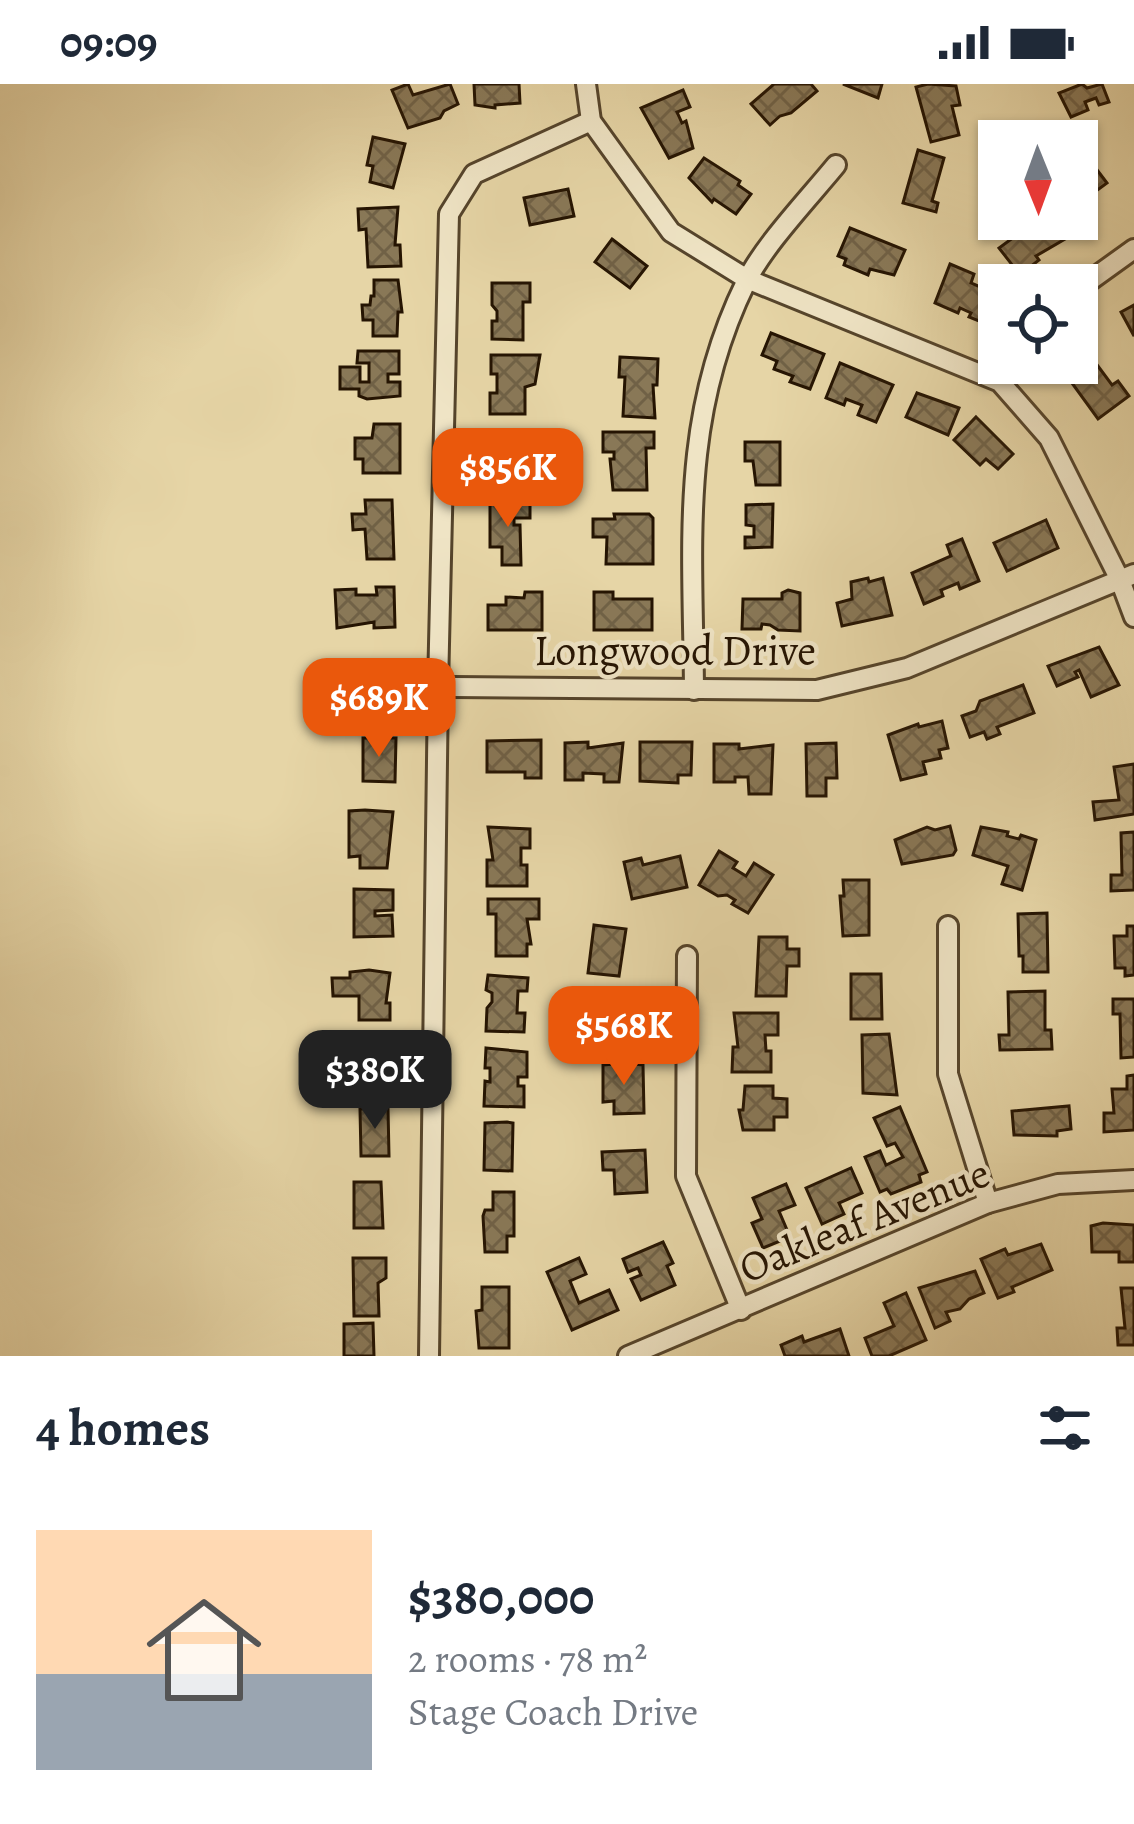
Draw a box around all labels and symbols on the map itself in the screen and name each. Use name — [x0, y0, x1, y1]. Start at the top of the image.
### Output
north arrow — [978, 120, 1098, 240]
pin: $856K — [424, 428, 592, 530]
street label: Longwood Drive — [534, 622, 816, 679]
pin: $689K — [295, 658, 463, 760]
pin: $568K — [540, 986, 708, 1088]
pin: $380K — [291, 1030, 459, 1132]
street label: Oakleaf Avenue — [730, 1144, 998, 1296]

